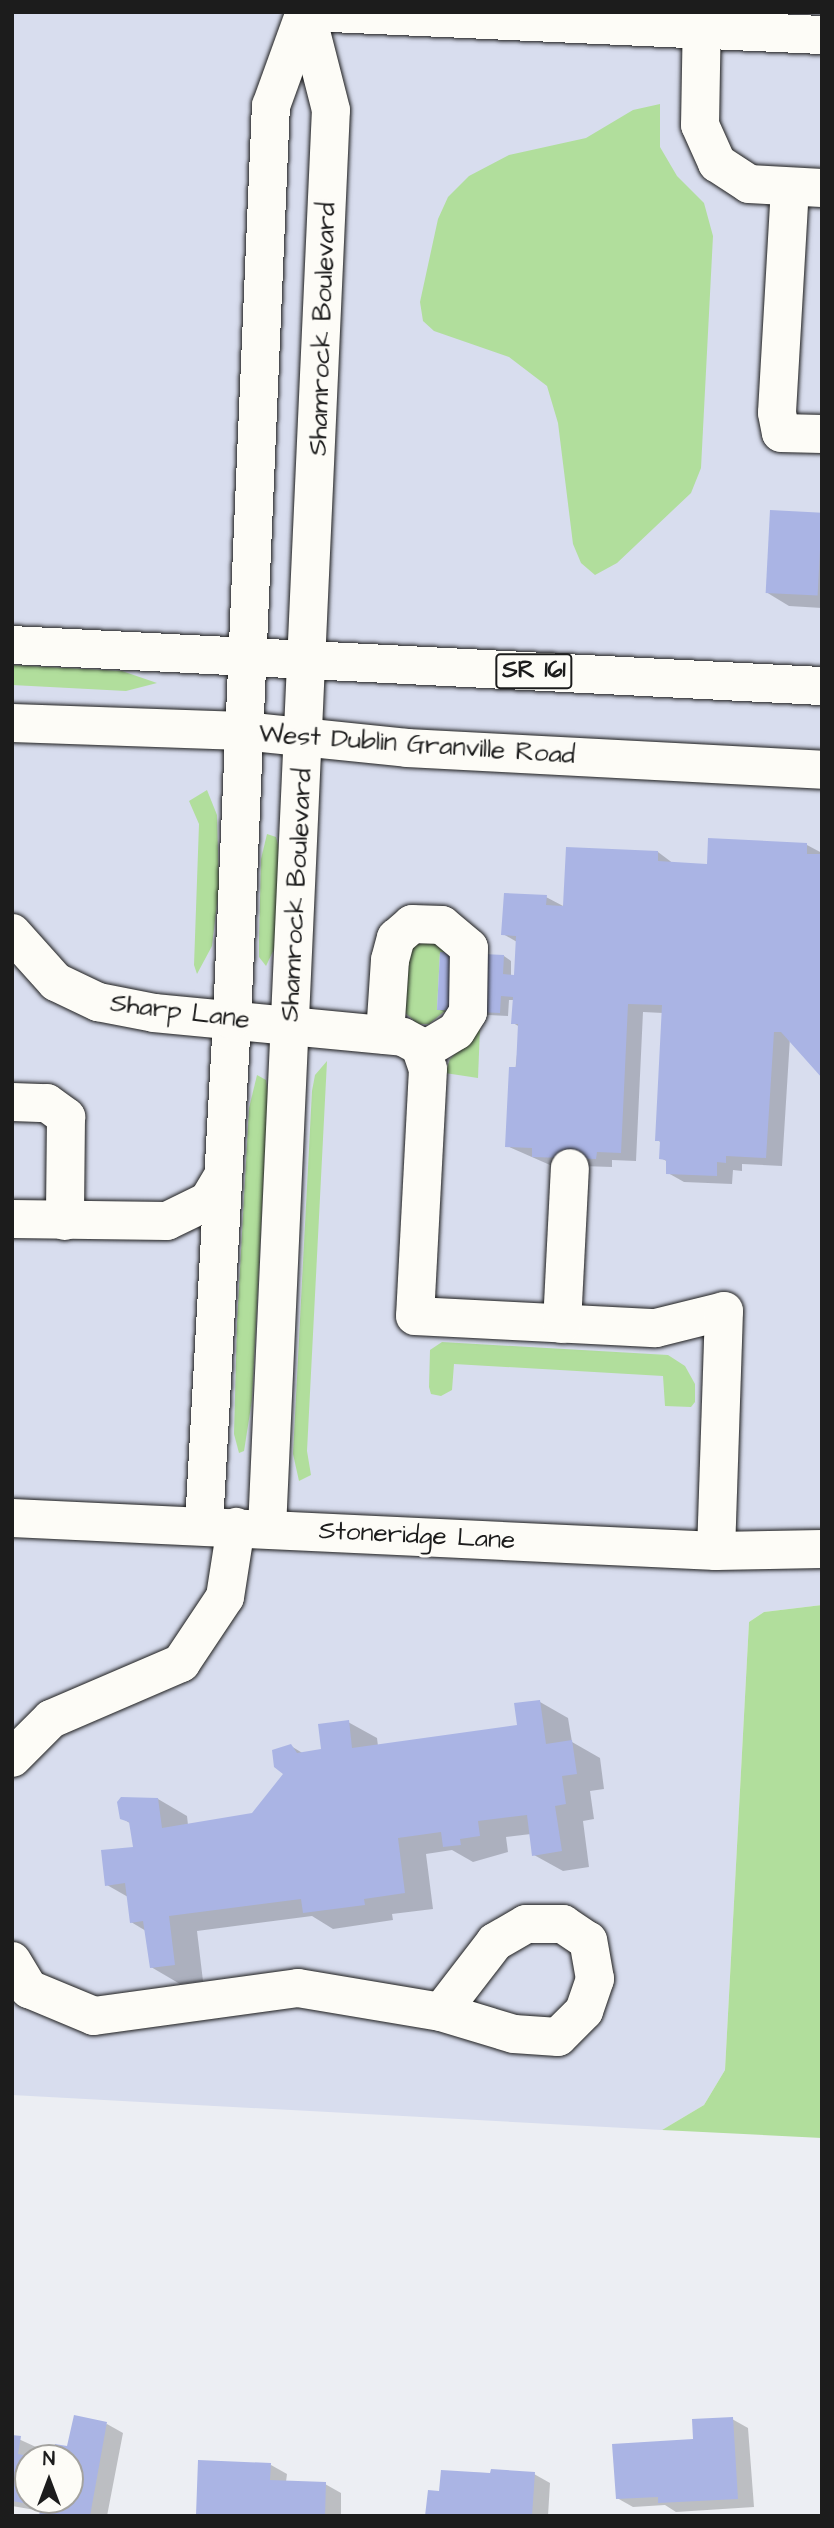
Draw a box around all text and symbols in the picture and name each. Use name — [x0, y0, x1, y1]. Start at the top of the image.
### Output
street label: Shamrock Boulevard — [303, 202, 343, 456]
road number: SR 161 — [494, 650, 574, 692]
street label: West Dublin Granville Road — [258, 718, 576, 772]
street label: Shamrock Boulevard — [275, 768, 319, 1022]
street label: Sharp Lane — [108, 988, 252, 1036]
street label: Stoneridge Lane — [318, 1515, 516, 1557]
north arrow — [14, 2444, 84, 2514]
text: N — [43, 2446, 55, 2473]

